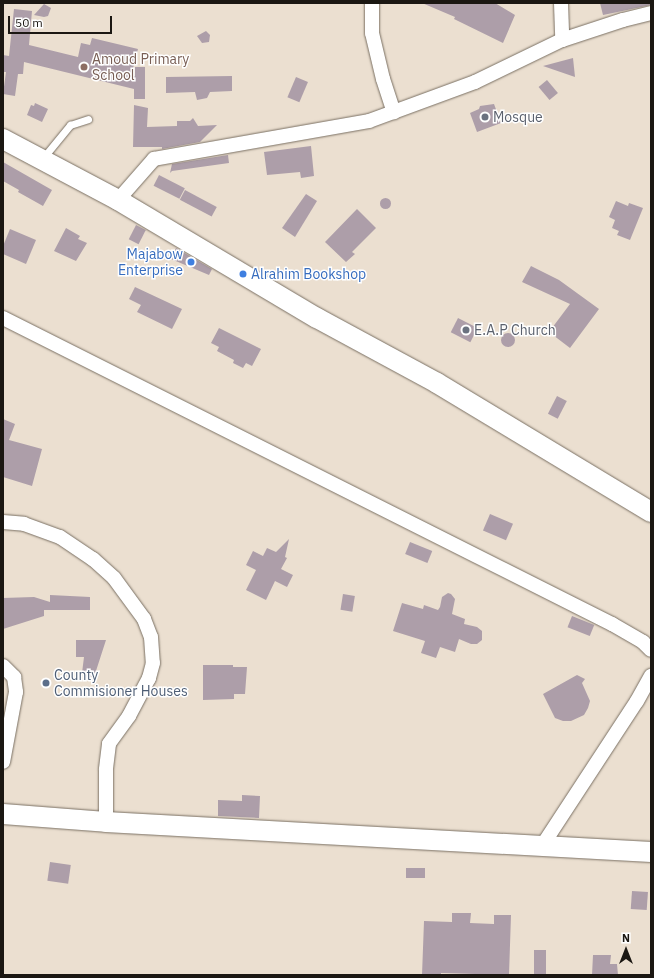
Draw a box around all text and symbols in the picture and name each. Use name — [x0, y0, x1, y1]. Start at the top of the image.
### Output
scale bar — [10, 8, 114, 34]
text: 50 m — [15, 15, 43, 30]
place label: Amoud Primary School — [92, 51, 189, 84]
marker: Amoud Primary School — [79, 62, 89, 72]
place label: Mosque — [493, 109, 543, 125]
marker: Mosque — [480, 112, 490, 122]
place label: Majabow Enterprise — [118, 246, 183, 278]
marker: Majabow Enterprise — [186, 257, 196, 267]
place label: Alrahim Bookshop — [251, 266, 366, 282]
marker: Alrahim Bookshop — [238, 269, 248, 279]
place label: E.A.P Church — [474, 322, 556, 338]
marker: E.A.P Church — [461, 325, 471, 335]
place label: County Commisioner Houses — [54, 667, 188, 700]
marker: County Commisioner Houses — [41, 678, 51, 688]
north arrow — [606, 930, 646, 970]
text: N — [622, 931, 630, 945]

